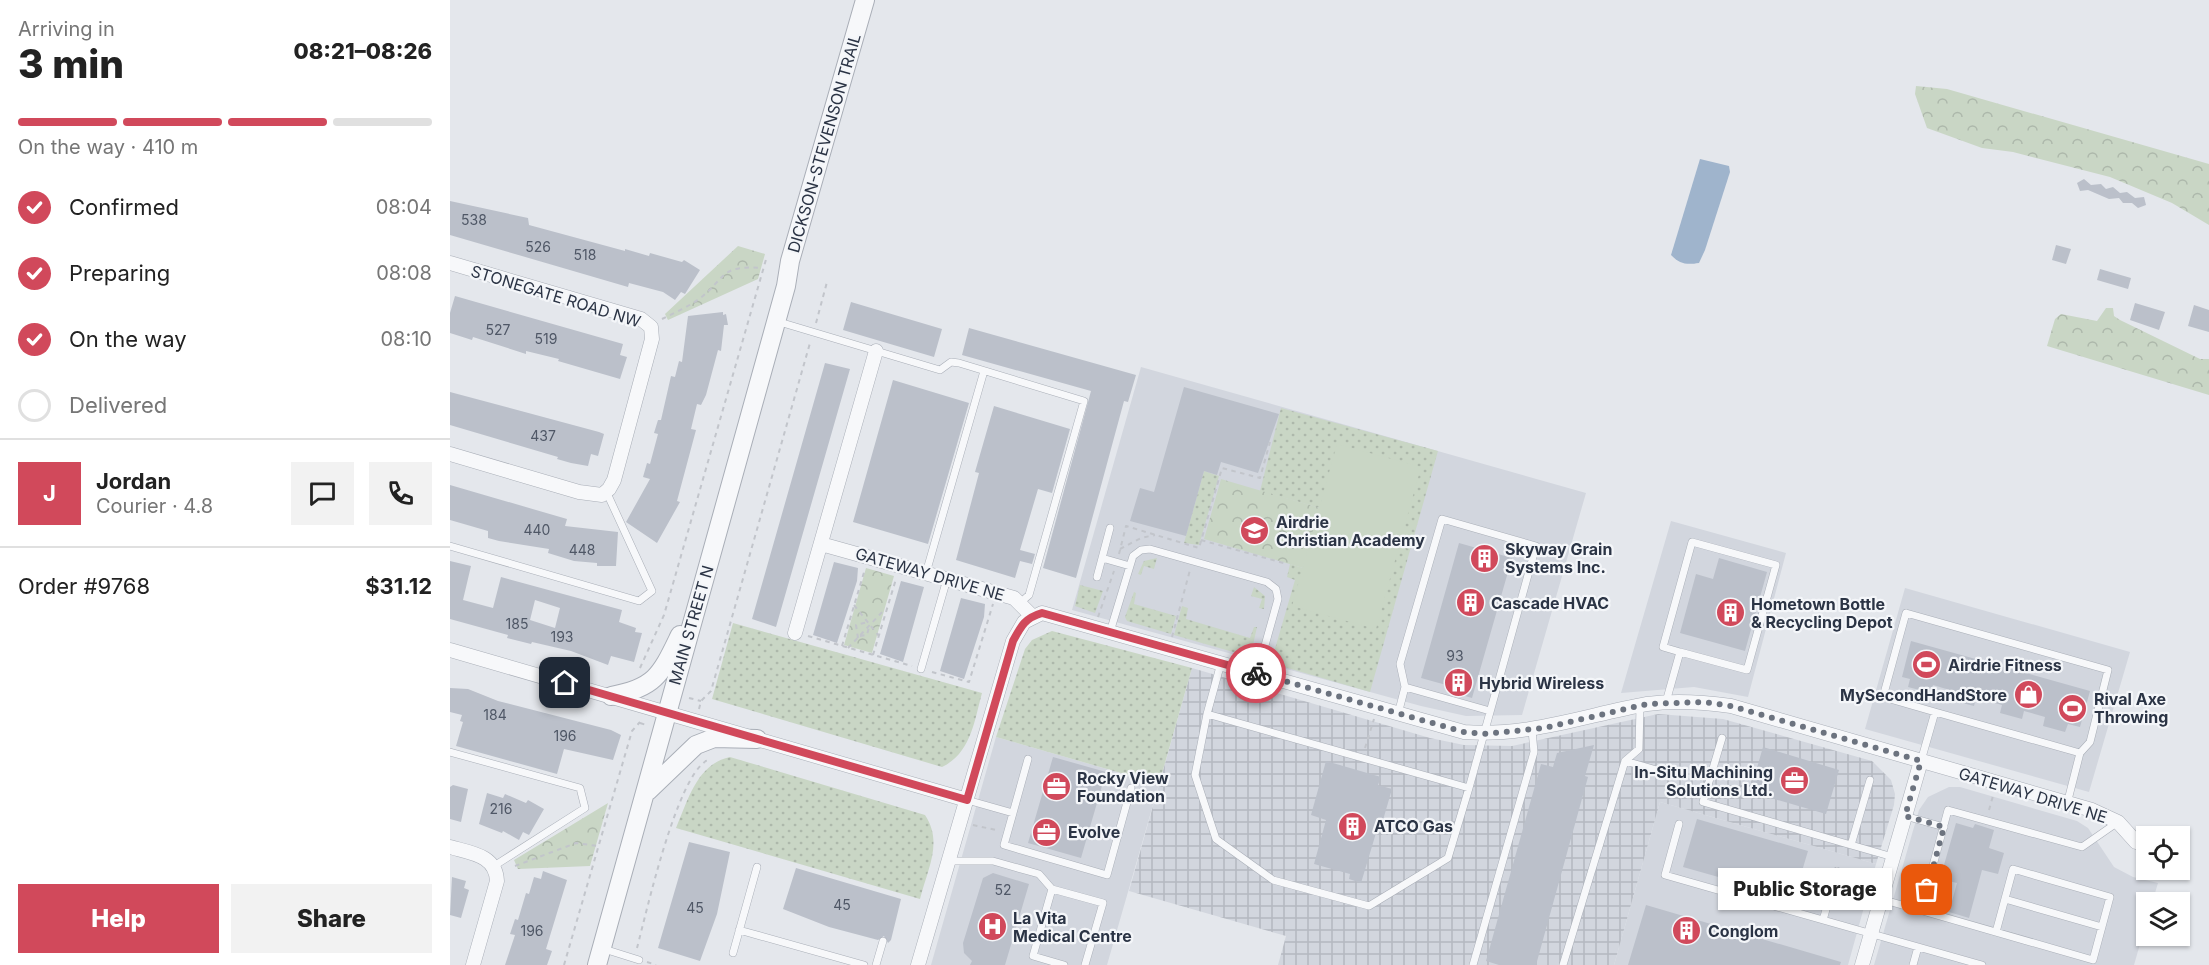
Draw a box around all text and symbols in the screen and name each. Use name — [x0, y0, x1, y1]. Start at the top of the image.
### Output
text: Arriving in — [18, 17, 115, 41]
street label: DICKSON-STEVENSON TRAIL — [783, 31, 865, 255]
text: 08:21–08:26 — [294, 38, 432, 64]
text: 3 min — [18, 40, 124, 87]
text: On the way · 410 m — [18, 135, 198, 159]
icon: check — [18, 191, 51, 224]
text: Confirmed — [69, 194, 179, 220]
text: 08:04 — [376, 195, 432, 219]
house number: 538 — [461, 211, 487, 228]
house number: 526 — [525, 238, 551, 255]
house number: 518 — [574, 246, 596, 263]
icon: check — [18, 257, 51, 290]
text: Preparing — [69, 260, 170, 286]
text: 08:08 — [376, 261, 432, 285]
street label: STONEGATE ROAD NW — [469, 261, 644, 331]
house number: 527 — [486, 321, 511, 338]
icon: check — [18, 323, 51, 356]
text: On the way — [69, 326, 187, 352]
text: 08:10 — [380, 327, 432, 351]
house number: 519 — [535, 330, 557, 347]
text: Delivered — [69, 392, 167, 418]
house number: 437 — [530, 427, 556, 444]
button: chat — [291, 462, 354, 525]
button: phone — [369, 462, 432, 525]
text: Jordan — [96, 468, 171, 494]
text: J — [43, 480, 56, 506]
text: Courier · 4.8 — [96, 494, 213, 518]
place label: Airdrie Christian Academy — [1276, 512, 1425, 550]
school or university icon: Airdrie Christian Academy — [1239, 515, 1271, 547]
house number: 440 — [524, 521, 550, 538]
place label: Skyway Grain Systems Inc. — [1505, 539, 1612, 577]
house number: 448 — [569, 541, 595, 558]
building icon: Skyway Grain Systems Inc. — [1468, 542, 1500, 574]
street label: GATEWAY DRIVE NE — [853, 543, 1007, 605]
street label: MAIN STREET N — [664, 563, 718, 687]
text: Order #9768 — [18, 573, 150, 599]
text: $31.12 — [365, 573, 432, 599]
building icon: Cascade HVAC — [1454, 587, 1486, 619]
place label: Cascade HVAC — [1491, 593, 1609, 613]
place label: Hometown Bottle & Recycling Depot — [1751, 594, 1893, 632]
building icon: Hometown Bottle & Recycling Depot — [1714, 597, 1746, 629]
house number: 185 — [506, 615, 528, 632]
house number: 193 — [550, 628, 574, 645]
courier — [1226, 643, 1286, 703]
house number: 93 — [1446, 647, 1464, 664]
sports icon: Airdrie Fitness — [1911, 649, 1943, 681]
place label: Airdrie Fitness — [1948, 655, 2062, 675]
pin — [539, 657, 590, 708]
icon: bike — [1240, 657, 1273, 690]
icon: home — [548, 666, 581, 699]
building icon: Hybrid Wireless — [1442, 667, 1474, 699]
place label: Hybrid Wireless — [1479, 673, 1604, 693]
shop icon: MySecondHandStore — [2012, 679, 2044, 711]
place label: MySecondHandStore — [1840, 685, 2007, 705]
place label: Rival Axe Throwing — [2094, 689, 2168, 727]
sports icon: Rival Axe Throwing — [2057, 692, 2089, 724]
house number: 184 — [483, 706, 507, 723]
house number: 196 — [553, 727, 577, 744]
place label: In-Situ Machining Solutions Ltd. — [1634, 762, 1773, 800]
street label: GATEWAY DRIVE NE — [1956, 763, 2110, 827]
office icon: In-Situ Machining Solutions Ltd. — [1778, 765, 1810, 797]
place label: Rocky View Foundation — [1077, 768, 1169, 806]
office icon: Rocky View Foundation — [1040, 771, 1072, 803]
house number: 216 — [490, 800, 512, 817]
building icon: ATCO Gas — [1337, 810, 1369, 842]
office icon: Evolve — [1031, 816, 1063, 848]
place label: ATCO Gas — [1374, 816, 1453, 836]
place label: Evolve — [1068, 822, 1120, 842]
map controls — [2136, 826, 2190, 946]
button: locate — [2136, 826, 2190, 880]
pin — [1901, 864, 1952, 915]
callout: Public Storage — [1717, 869, 1891, 911]
icon: bag — [1910, 873, 1943, 906]
text: Public Storage — [1733, 877, 1877, 901]
house number: 52 — [994, 881, 1012, 898]
button: Help — [18, 884, 219, 953]
button: Share — [231, 884, 432, 953]
button: layers — [2136, 892, 2190, 946]
house number: 45 — [833, 896, 851, 913]
house number: 45 — [686, 899, 704, 916]
place label: La Vita Medical Centre — [1013, 908, 1132, 946]
hospital icon: La Vita Medical Centre — [976, 911, 1008, 943]
building icon: Conglom — [1671, 915, 1703, 947]
place label: Conglom — [1708, 921, 1778, 941]
house number: 196 — [520, 922, 544, 939]

